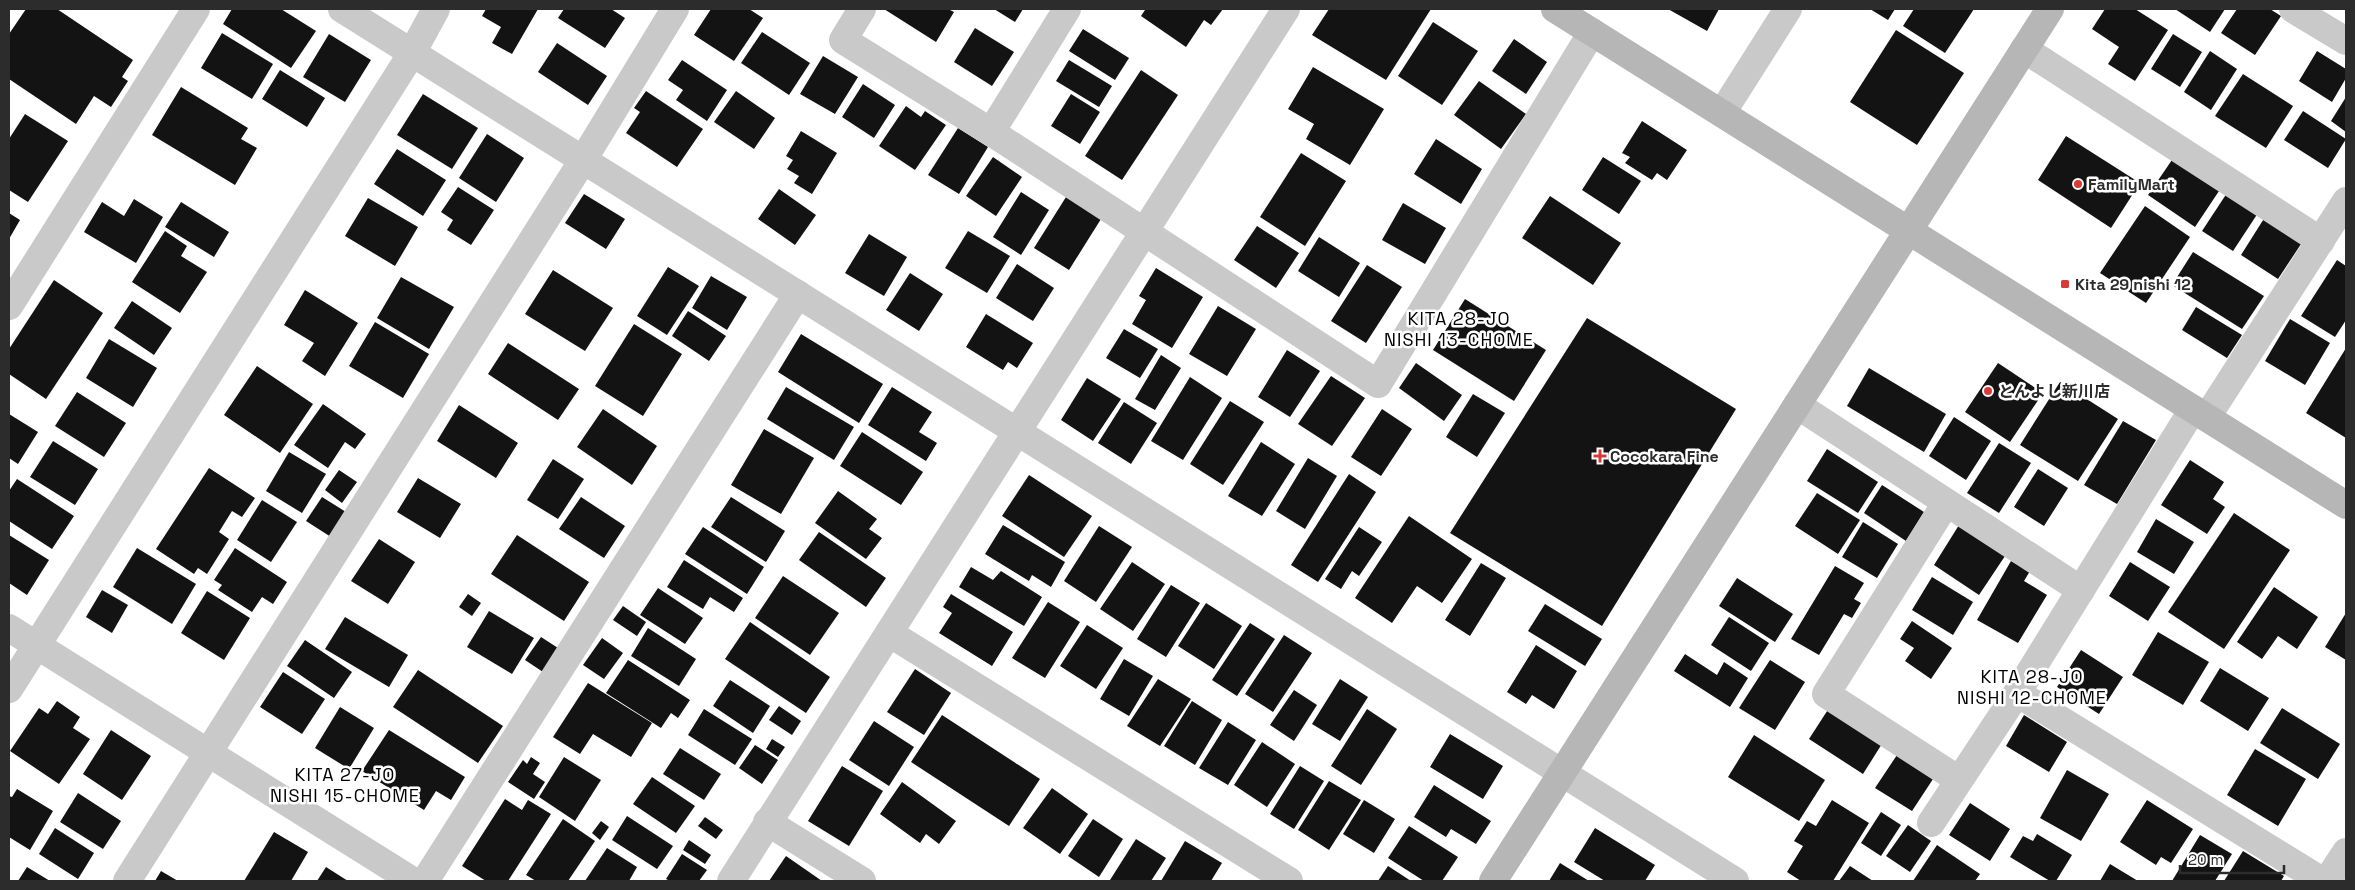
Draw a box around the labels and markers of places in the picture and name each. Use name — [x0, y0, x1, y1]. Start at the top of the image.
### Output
place label: FamilyMart — [2088, 174, 2175, 195]
marker: FamilyMart — [2072, 178, 2084, 190]
place label: Kita 29 nishi 12 — [2075, 274, 2191, 295]
marker: Kita 29 nishi 12 — [2059, 278, 2071, 290]
place label: とんよし新川店 — [1998, 381, 2110, 402]
marker: とんよし新川店 — [1982, 385, 1994, 397]
place label: Cocokara Fine — [1610, 446, 1719, 467]
marker: Cocokara Fine — [1594, 450, 1606, 462]

